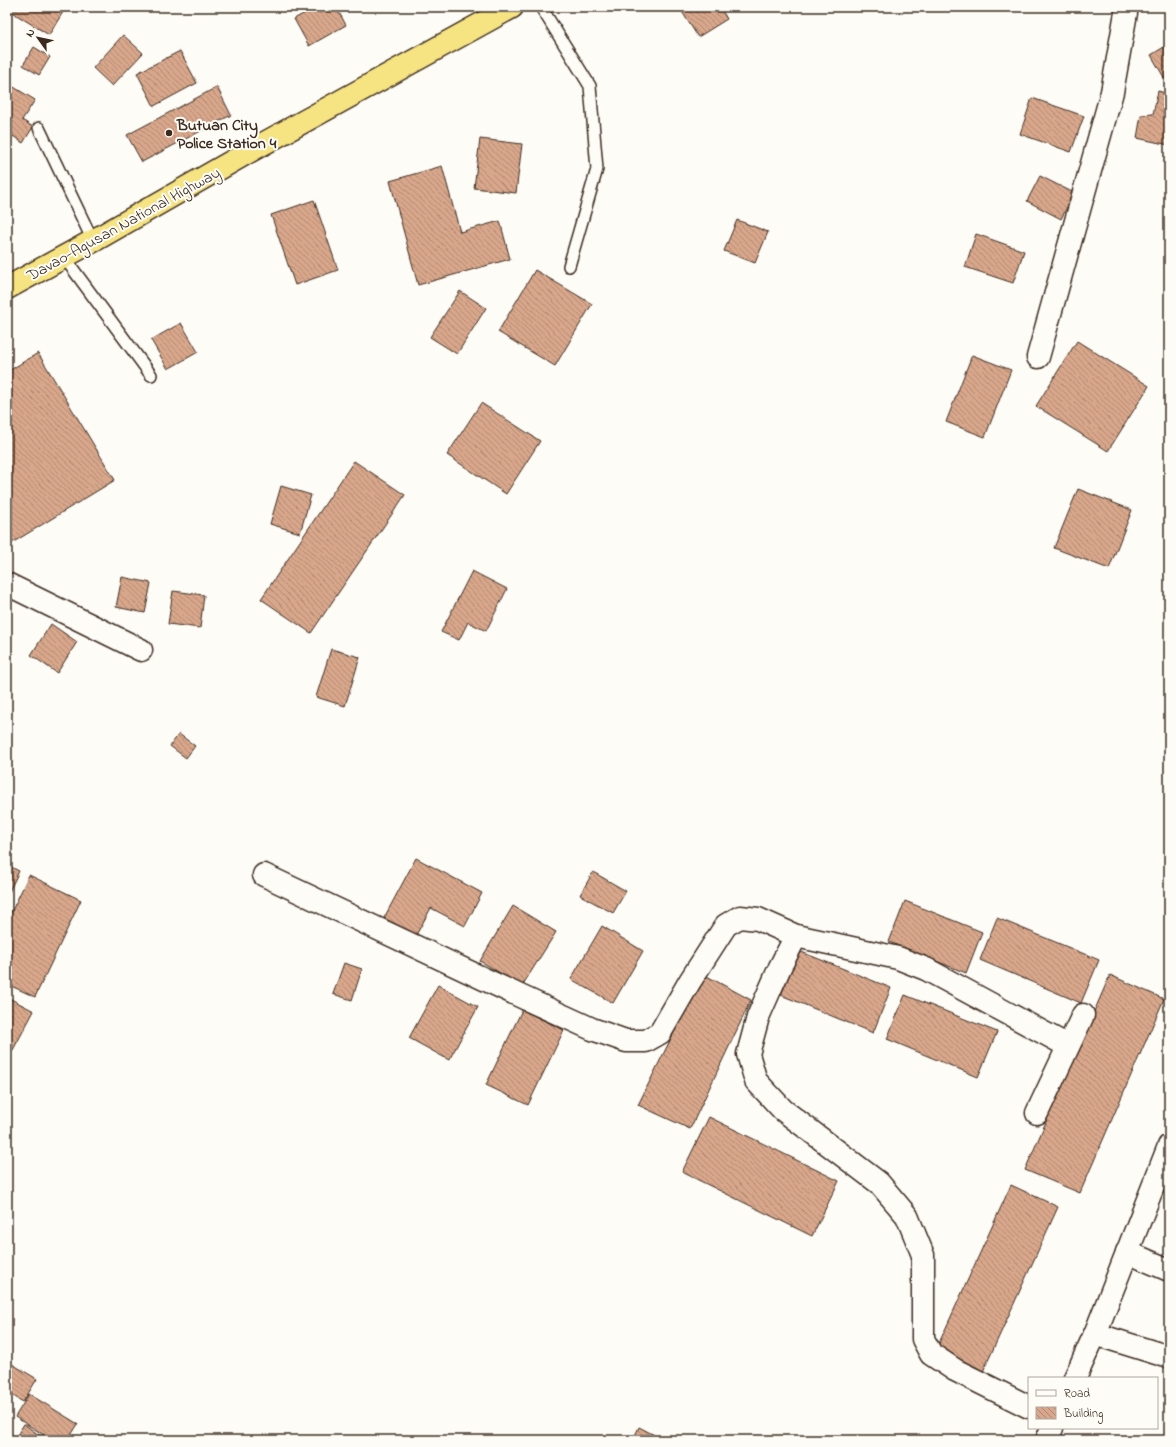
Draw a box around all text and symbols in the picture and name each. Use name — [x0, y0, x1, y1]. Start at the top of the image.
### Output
north arrow — [18, 18, 58, 58]
text: N — [22, 26, 39, 41]
place label: Butuan City Police Station 4 — [176, 114, 277, 156]
marker: Butuan City Police Station 4 — [164, 128, 174, 138]
street label: Davao-Agusan National Highway — [22, 161, 225, 289]
legend — [1028, 1377, 1158, 1429]
text: Road — [1064, 1385, 1090, 1403]
text: Building — [1063, 1405, 1103, 1424]

